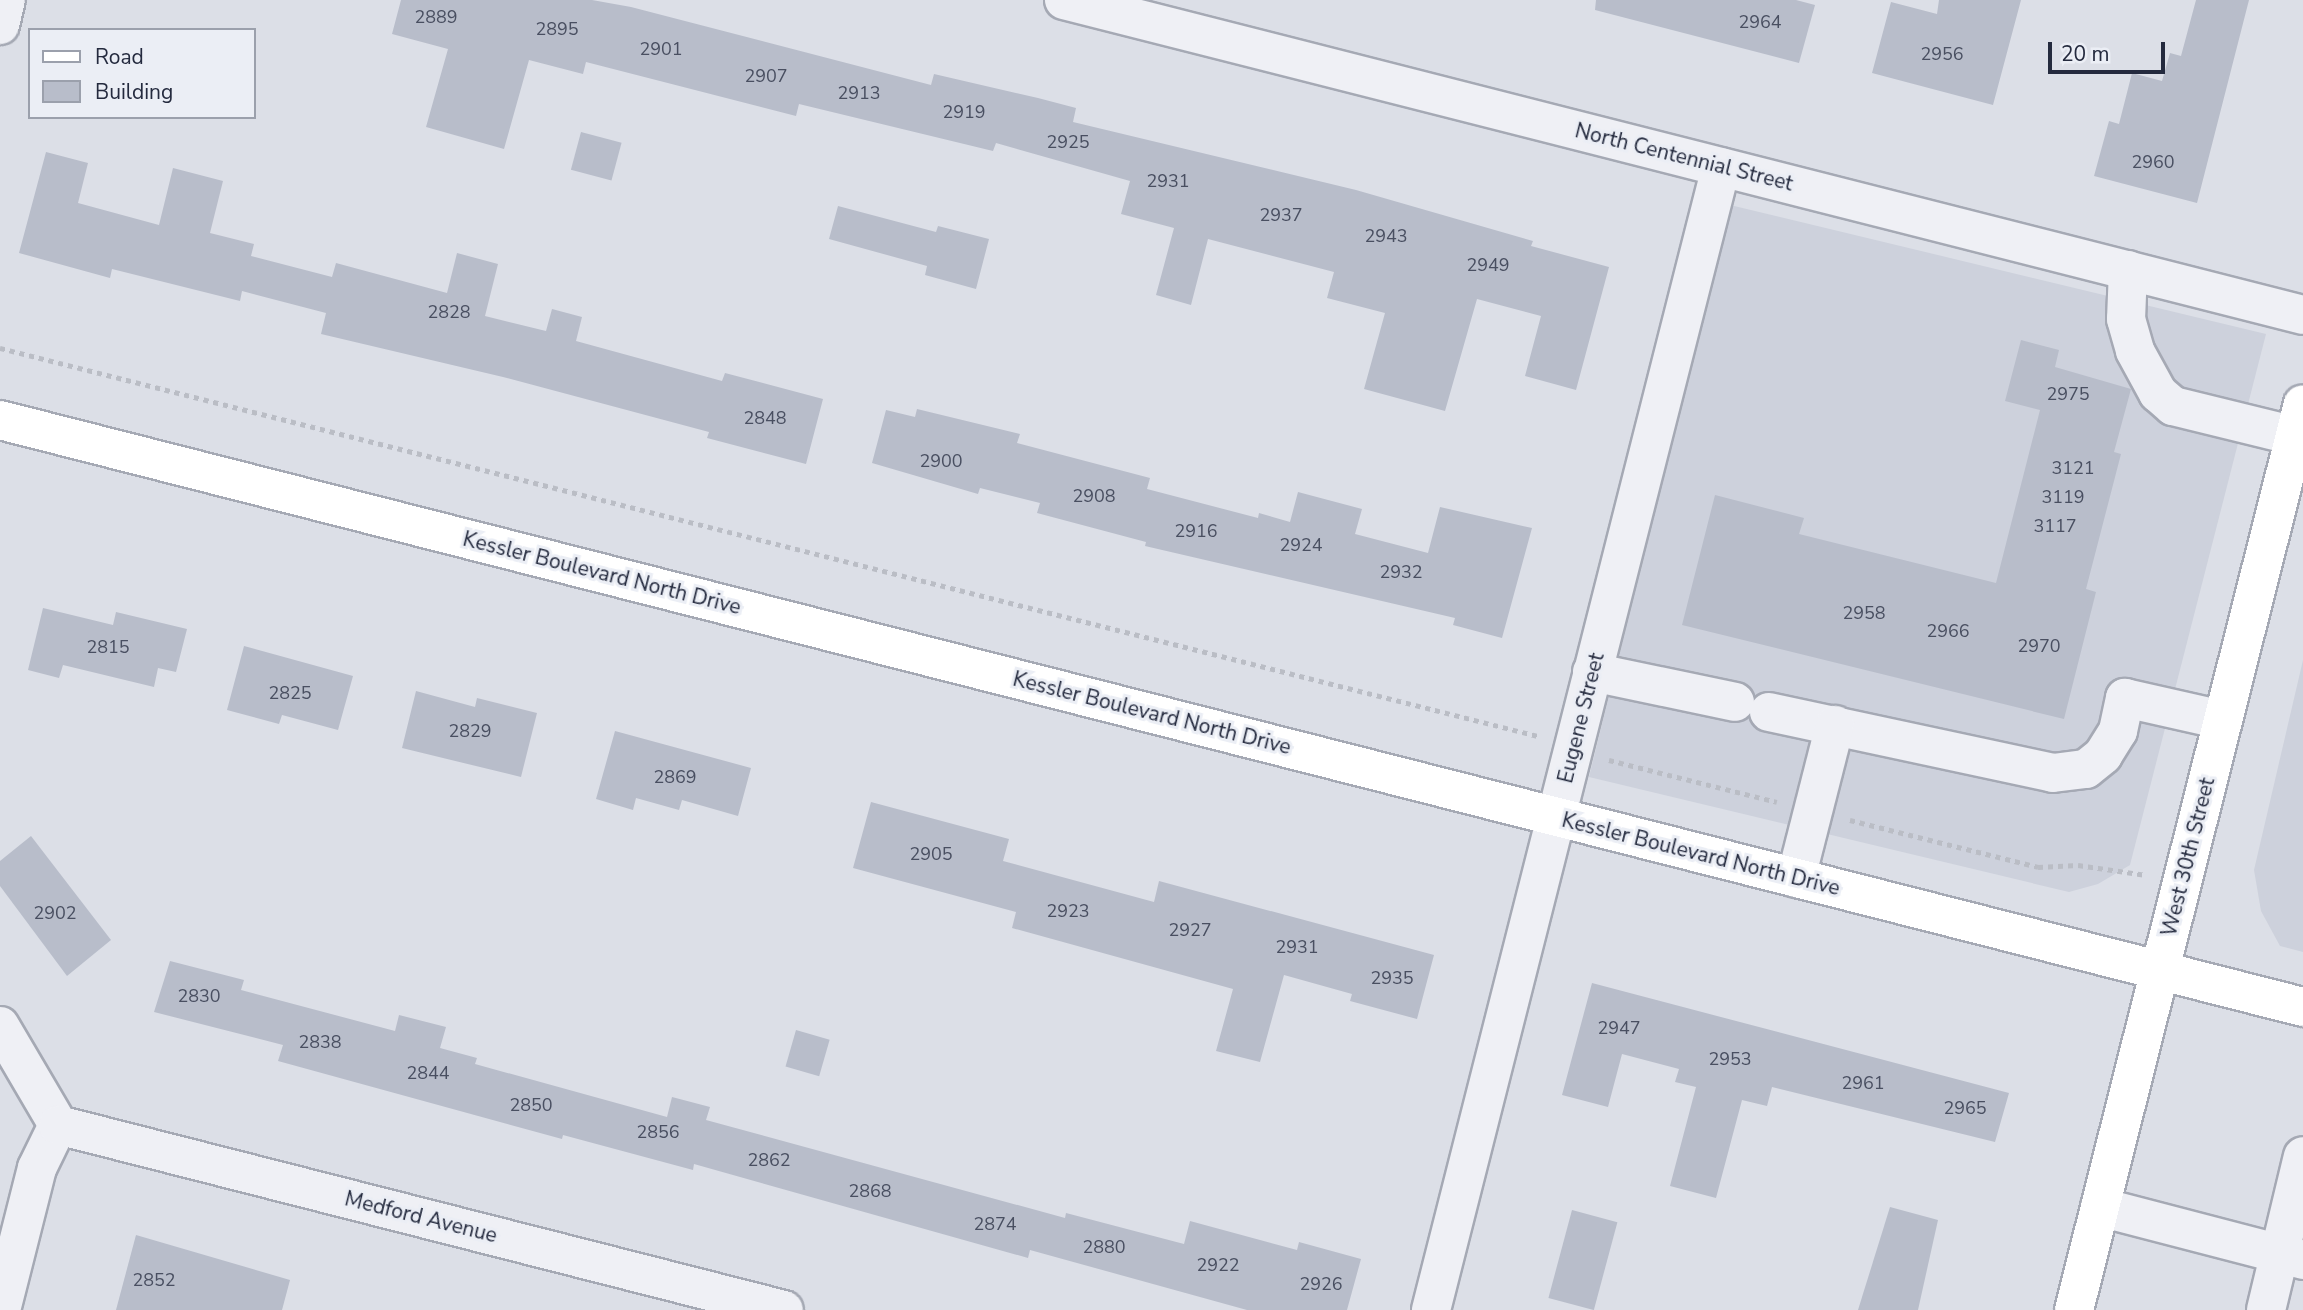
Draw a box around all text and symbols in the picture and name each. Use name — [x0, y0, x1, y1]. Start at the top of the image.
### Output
house number: 2889 — [414, 6, 458, 28]
house number: 2964 — [1738, 11, 1782, 33]
house number: 2895 — [535, 18, 579, 40]
legend — [28, 28, 256, 119]
scale bar — [2051, 28, 2168, 72]
house number: 2901 — [639, 38, 683, 60]
text: 20 m — [2061, 40, 2110, 68]
text: Road — [95, 43, 144, 71]
house number: 2956 — [1920, 43, 1964, 65]
house number: 2907 — [744, 65, 788, 87]
text: Building — [95, 78, 173, 106]
house number: 2913 — [837, 82, 881, 104]
house number: 2919 — [942, 101, 986, 123]
street label: North Centennial Street — [1572, 118, 1796, 196]
house number: 2925 — [1046, 131, 1090, 153]
house number: 2960 — [2131, 151, 2175, 173]
house number: 2931 — [1146, 170, 1190, 192]
house number: 2937 — [1259, 204, 1303, 226]
house number: 2943 — [1364, 225, 1408, 247]
house number: 2949 — [1466, 254, 1510, 276]
house number: 2828 — [427, 301, 471, 323]
house number: 2975 — [2046, 383, 2090, 405]
house number: 2848 — [743, 407, 787, 429]
house number: 2900 — [919, 450, 963, 472]
house number: 3121 — [2051, 457, 2095, 479]
house number: 2908 — [1072, 485, 1116, 507]
house number: 3119 — [2041, 486, 2085, 508]
house number: 3117 — [2033, 515, 2077, 537]
house number: 2916 — [1174, 520, 1218, 542]
street label: Kessler Boulevard North Drive — [460, 526, 744, 620]
house number: 2924 — [1279, 534, 1323, 556]
house number: 2932 — [1379, 561, 1423, 583]
house number: 2958 — [1842, 602, 1886, 624]
house number: 2966 — [1926, 620, 1970, 642]
house number: 2970 — [2017, 635, 2061, 657]
house number: 2815 — [86, 636, 130, 658]
street label: Eugene Street — [1553, 650, 1609, 786]
street label: Kessler Boulevard North Drive — [1010, 666, 1294, 760]
house number: 2825 — [268, 682, 312, 704]
house number: 2829 — [448, 720, 492, 742]
house number: 2869 — [653, 766, 697, 788]
street label: West 30th Street — [2156, 775, 2220, 939]
street label: Kessler Boulevard North Drive — [1559, 807, 1843, 901]
house number: 2905 — [909, 843, 953, 865]
house number: 2923 — [1046, 900, 1090, 922]
house number: 2902 — [33, 902, 77, 924]
house number: 2927 — [1168, 919, 1212, 941]
house number: 2931 — [1275, 936, 1319, 958]
house number: 2935 — [1370, 967, 1414, 989]
house number: 2830 — [177, 985, 221, 1007]
house number: 2947 — [1597, 1017, 1641, 1039]
house number: 2838 — [298, 1031, 342, 1053]
house number: 2953 — [1708, 1048, 1752, 1070]
house number: 2844 — [406, 1062, 450, 1084]
house number: 2961 — [1841, 1072, 1885, 1094]
house number: 2850 — [509, 1094, 553, 1116]
house number: 2965 — [1943, 1097, 1987, 1119]
house number: 2856 — [636, 1121, 680, 1143]
house number: 2862 — [747, 1149, 791, 1171]
house number: 2868 — [848, 1180, 892, 1202]
street label: Medford Avenue — [342, 1186, 500, 1248]
house number: 2874 — [973, 1213, 1017, 1235]
house number: 2880 — [1082, 1236, 1126, 1258]
house number: 2922 — [1196, 1254, 1240, 1276]
house number: 2852 — [132, 1269, 176, 1291]
house number: 2926 — [1299, 1273, 1343, 1295]

